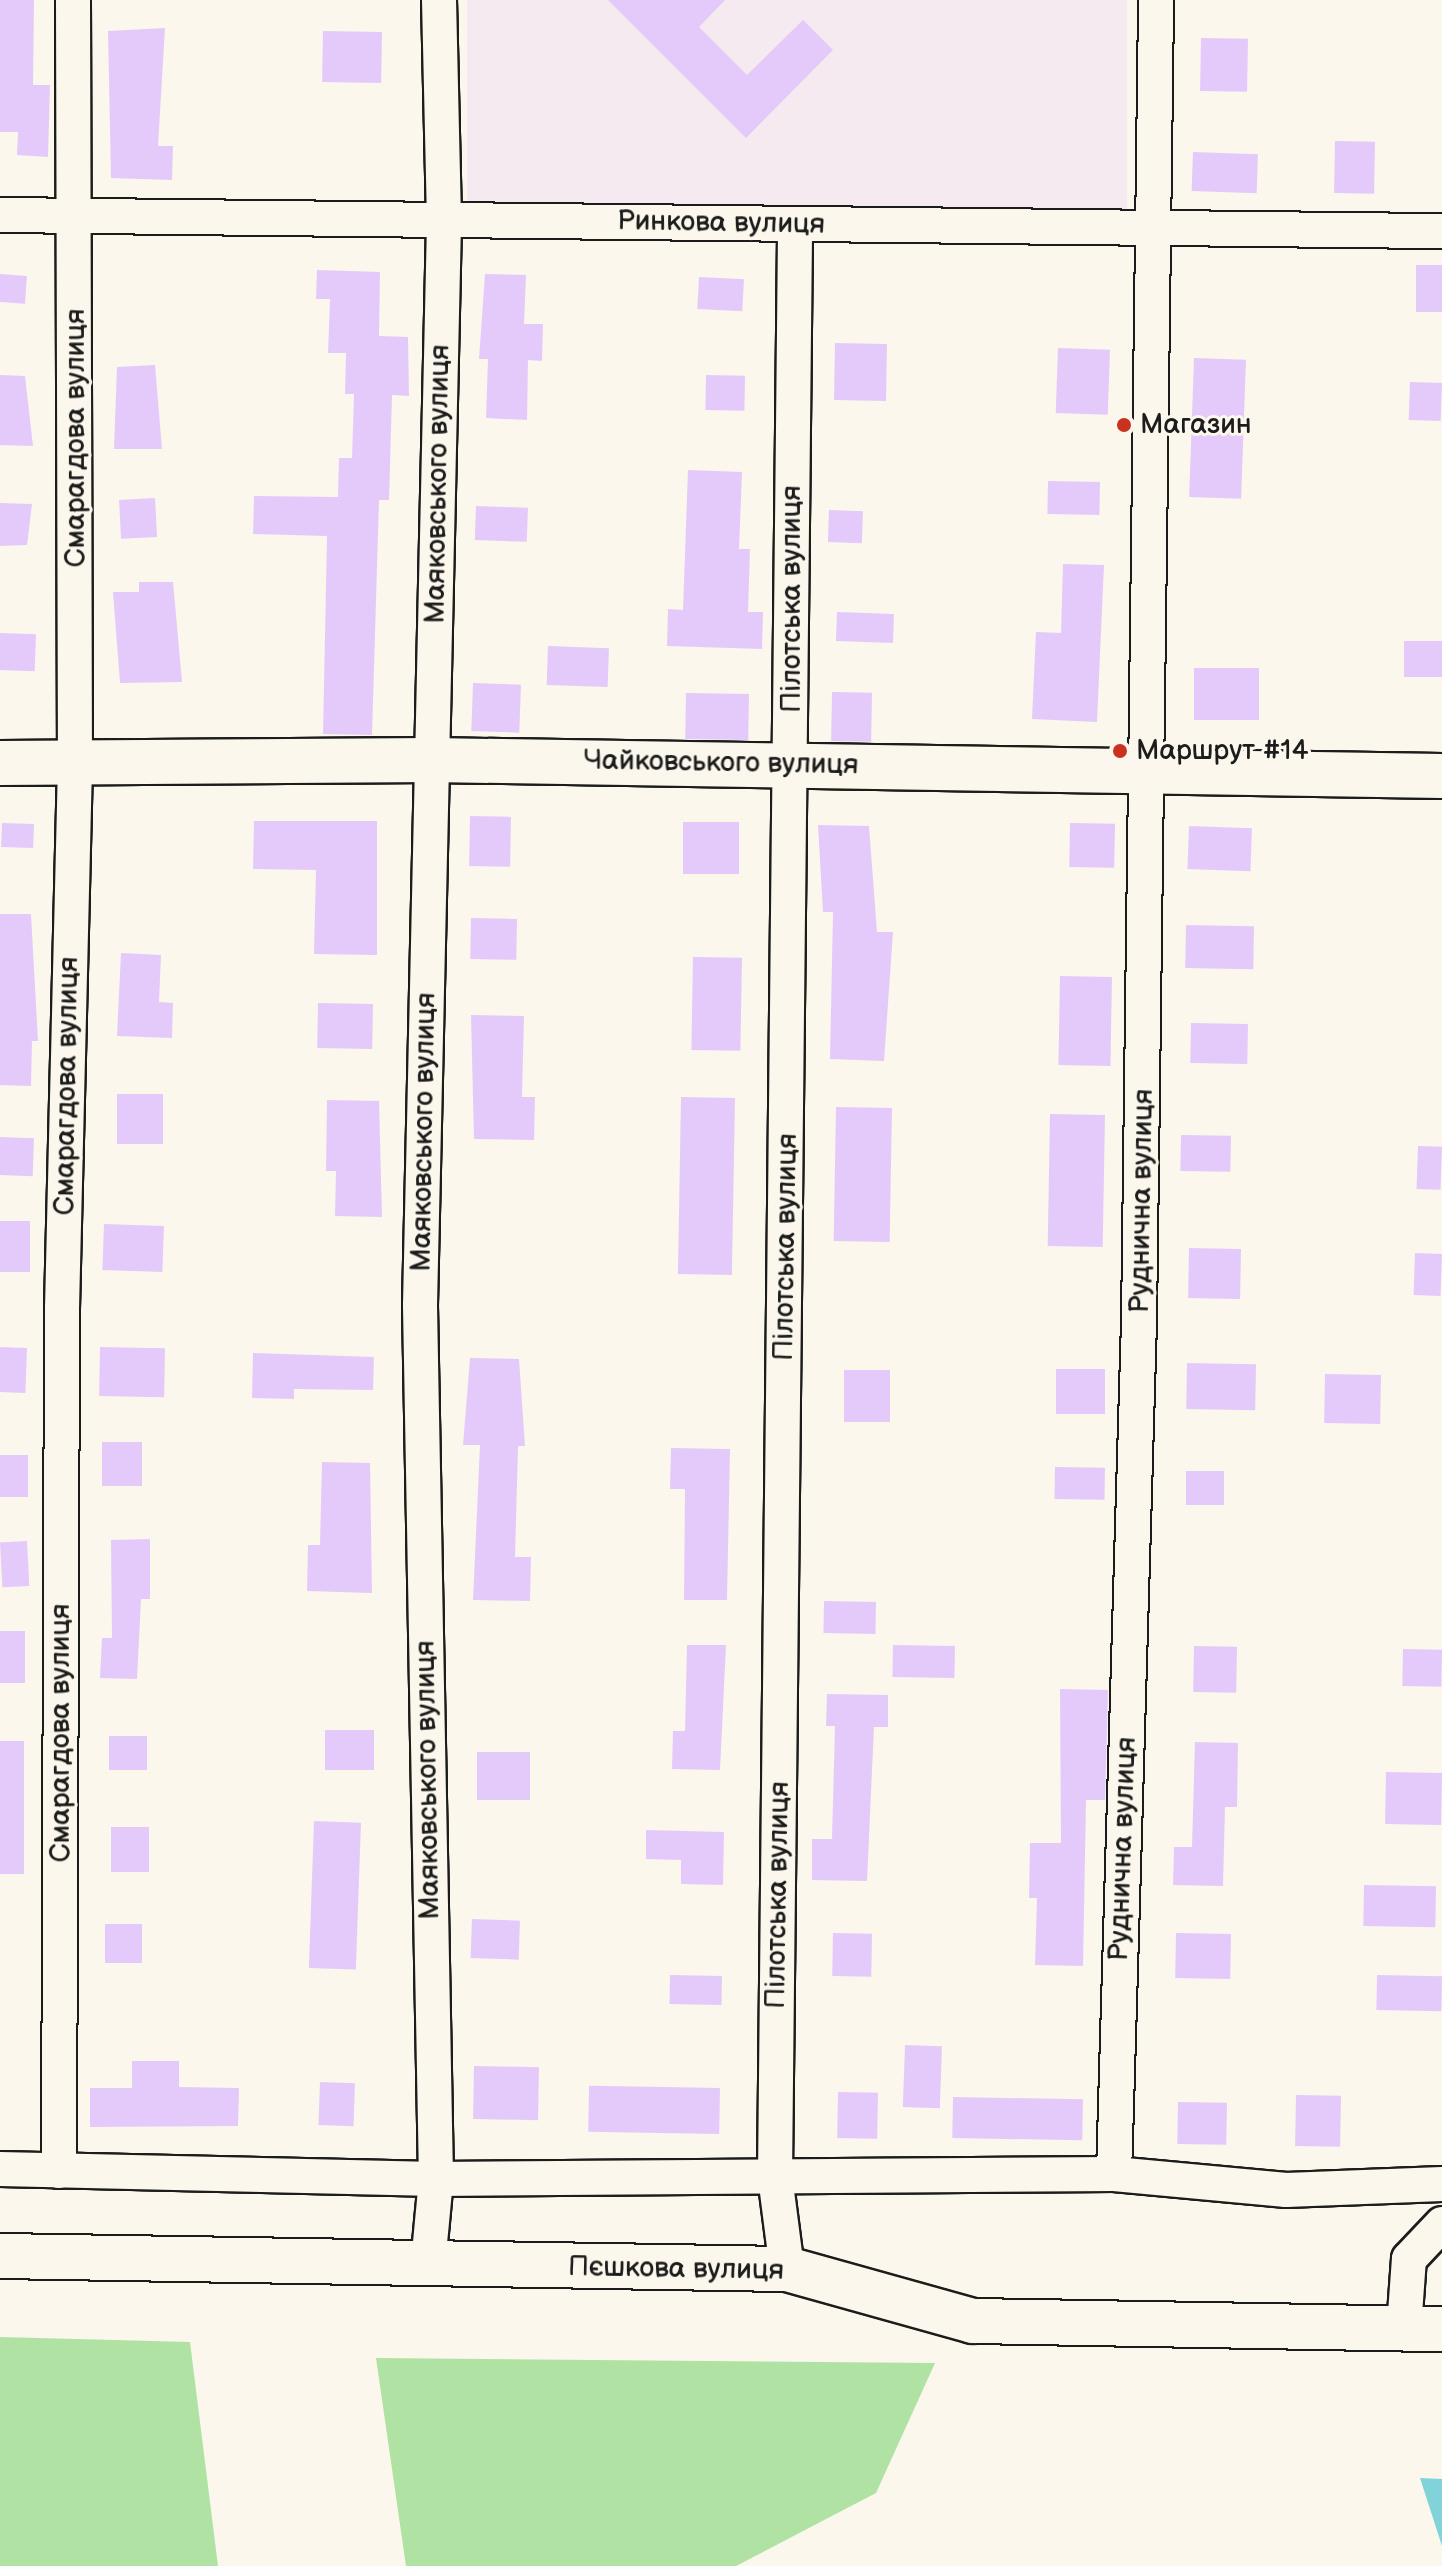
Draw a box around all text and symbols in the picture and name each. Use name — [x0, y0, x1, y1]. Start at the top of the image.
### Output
street label: Ринкова вулиця — [617, 204, 825, 242]
street label: Смарагдова вулиця — [59, 309, 93, 567]
street label: Маяковського вулиця — [419, 344, 457, 624]
place label: Магазин — [1140, 408, 1252, 442]
marker: Магазин — [1115, 416, 1133, 434]
street label: Пілотська вулиця — [775, 485, 809, 713]
place label: Маршрут #14 — [1136, 734, 1309, 768]
marker: Маршрут #14 — [1111, 742, 1129, 760]
street label: Чайковського вулиця — [583, 744, 859, 782]
street label: Смарагдова вулиця — [48, 956, 86, 1216]
street label: Маяковського вулиця — [405, 992, 443, 1272]
street label: Руднична вулиця — [1123, 1088, 1161, 1314]
street label: Пілотська вулиця — [767, 1133, 805, 1361]
street label: Смарагдова вулиця — [44, 1604, 78, 1862]
street label: Маяковського вулиця — [409, 1640, 447, 1920]
street label: Руднична вулиця — [1102, 1736, 1144, 1962]
street label: Пілотська вулиця — [759, 1781, 797, 2009]
street label: Пєшкова вулиця — [568, 2250, 784, 2288]

